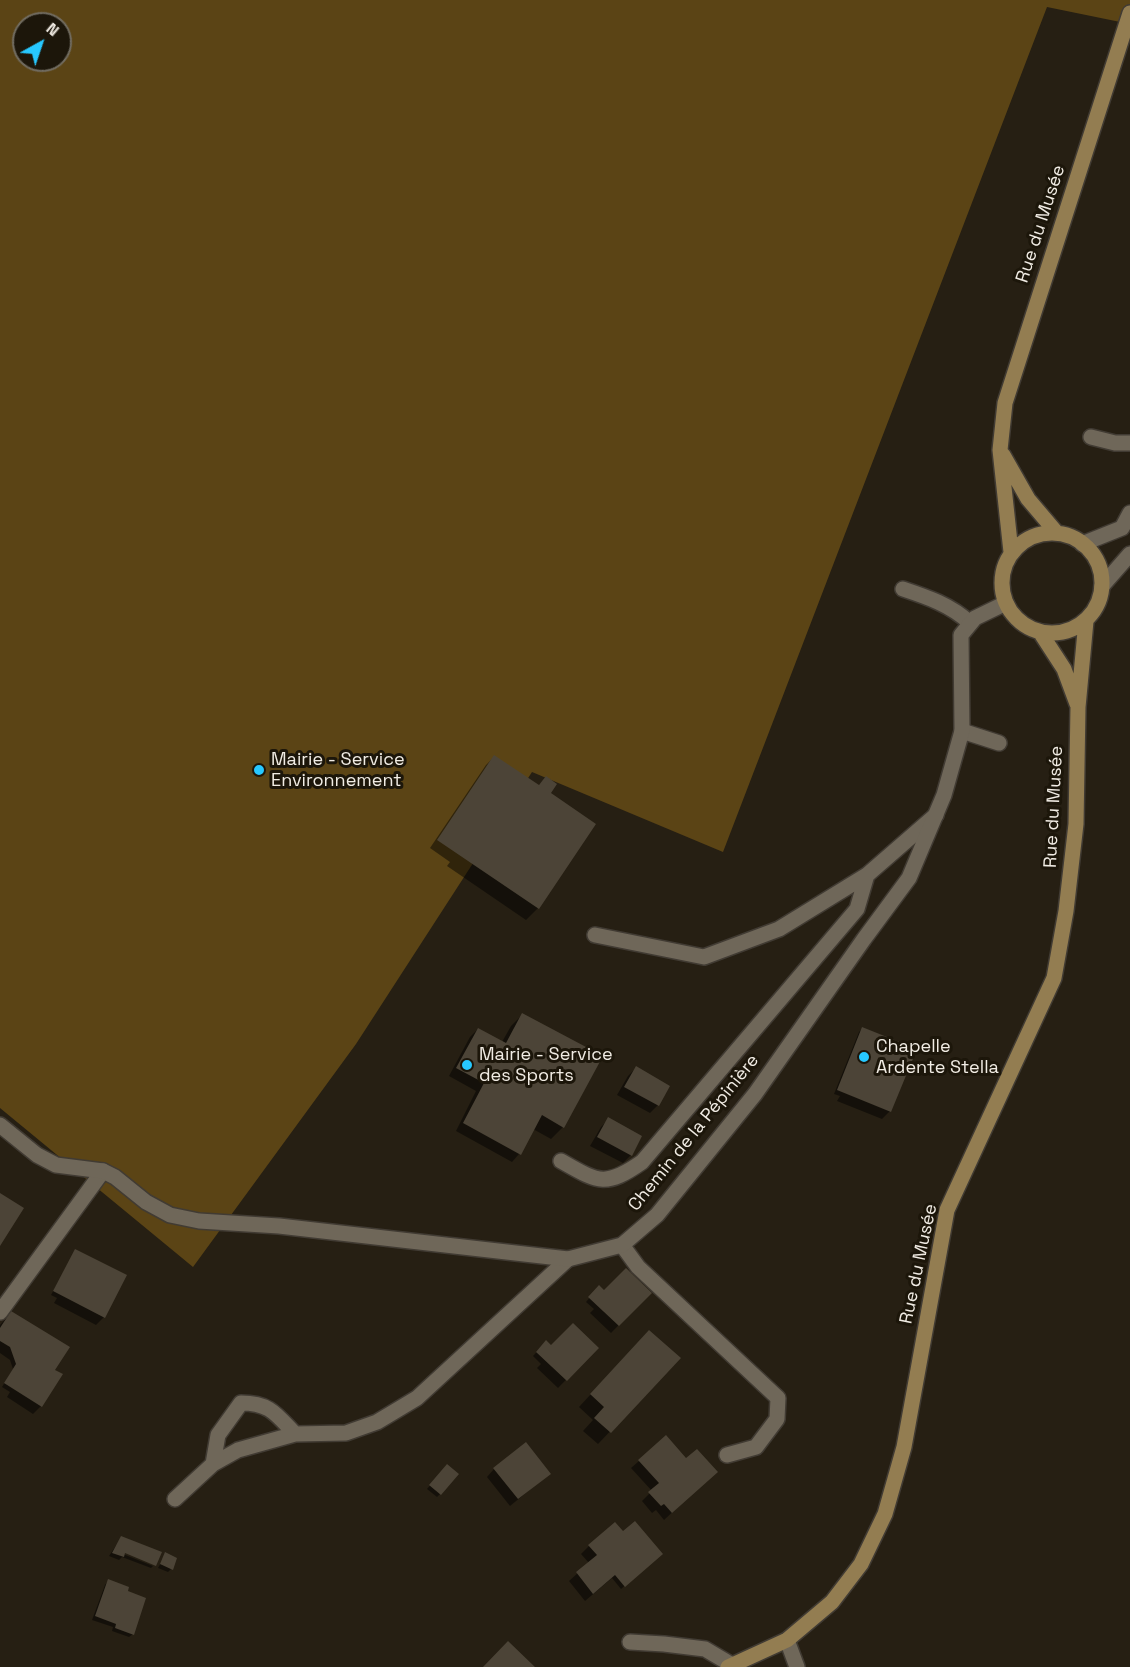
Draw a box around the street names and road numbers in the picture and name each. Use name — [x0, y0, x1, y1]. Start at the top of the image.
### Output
street label: Rue du Musée — [1012, 163, 1070, 285]
street label: Rue du Musée — [1040, 745, 1068, 869]
street label: Chemin de la Pépinière — [624, 1050, 764, 1216]
street label: Rue du Musée — [896, 1202, 942, 1326]

